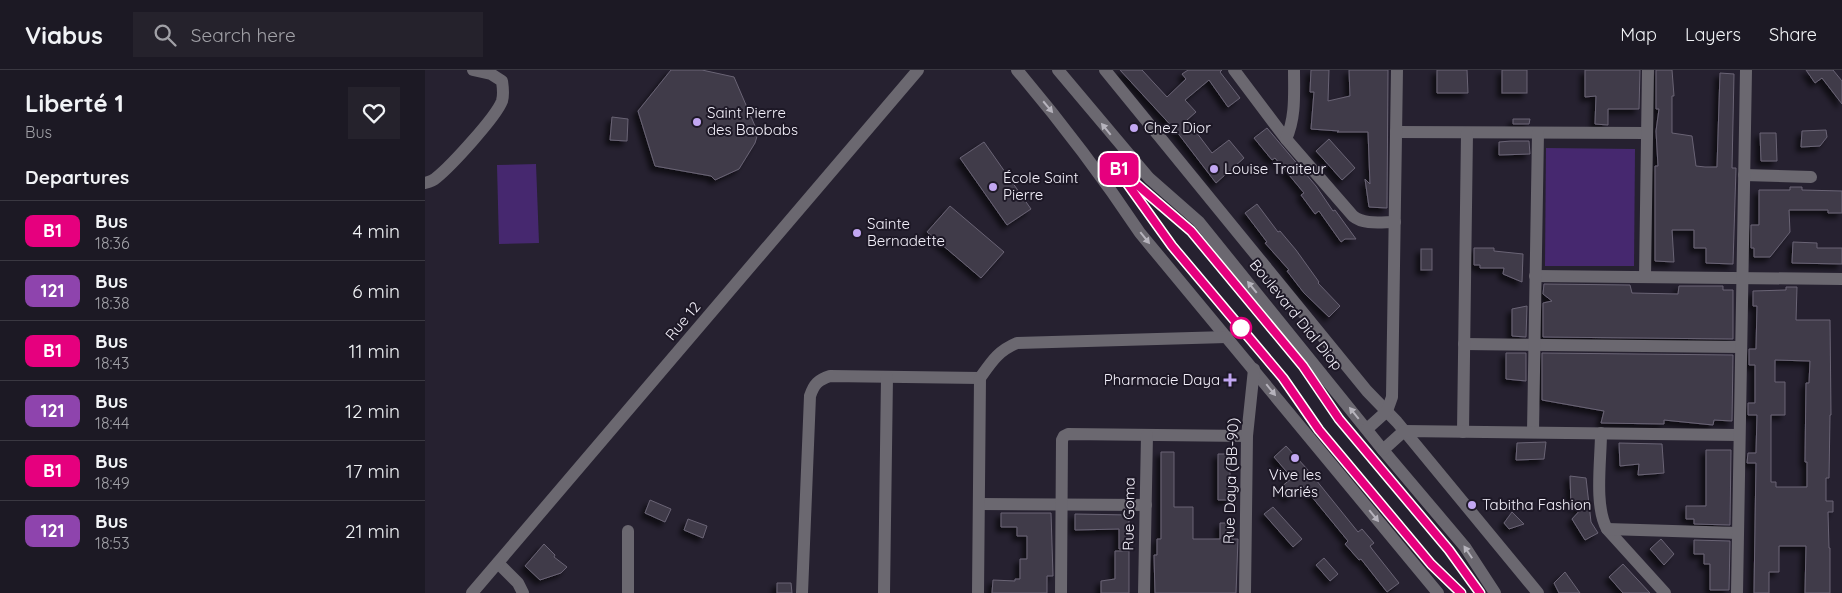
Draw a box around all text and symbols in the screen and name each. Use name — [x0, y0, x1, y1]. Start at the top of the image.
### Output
search box — [133, 12, 483, 57]
text: Viabus — [25, 20, 103, 50]
icon: search — [151, 21, 179, 49]
text: Search here — [191, 23, 296, 47]
text: Map — [1620, 23, 1657, 46]
text: Layers — [1685, 23, 1741, 46]
text: Share — [1769, 23, 1817, 46]
button: heart — [348, 87, 400, 139]
text: Liberté 1 — [25, 88, 124, 118]
one-way arrow — [1042, 101, 1054, 113]
place label: Saint Pierre des Baobabs — [707, 103, 798, 139]
marker: Saint Pierre des Baobabs — [691, 116, 703, 128]
place label: Chez Dior — [1144, 118, 1211, 137]
text: Bus — [25, 122, 52, 142]
marker: Chez Dior — [1128, 122, 1140, 134]
one-way arrow — [1101, 123, 1112, 136]
line badge: B1 — [1097, 153, 1141, 185]
text: B1 — [1110, 157, 1128, 180]
place label: Louise Traiteur — [1224, 159, 1326, 178]
marker: Louise Traiteur — [1208, 163, 1220, 175]
text: Departures — [25, 165, 129, 189]
place label: École Saint Pierre — [1003, 168, 1079, 204]
marker: École Saint Pierre — [987, 181, 999, 193]
text: Bus — [95, 209, 128, 233]
place label: Sainte Bernadette — [867, 214, 945, 250]
text: B1 — [43, 219, 62, 242]
text: 4 min — [352, 219, 400, 243]
marker: Sainte Bernadette — [851, 227, 863, 239]
one-way arrow — [1139, 231, 1150, 244]
text: 18:36 — [95, 233, 130, 253]
street label: Boulevard Dial Diop — [1246, 255, 1347, 374]
text: Bus — [95, 269, 128, 293]
text: 121 — [40, 279, 65, 302]
text: 6 min — [352, 279, 400, 303]
one-way arrow — [1246, 281, 1257, 294]
text: 18:38 — [95, 293, 130, 313]
street label: Rue 12 — [661, 297, 704, 344]
unlabelled marker — [1230, 317, 1252, 339]
text: Bus — [95, 329, 128, 353]
text: B1 — [43, 339, 62, 362]
text: 11 min — [348, 339, 400, 363]
text: 18:43 — [95, 353, 129, 373]
place label: Pharmacie Daya — [1104, 370, 1220, 389]
marker: Pharmacie Daya — [1224, 374, 1236, 386]
one-way arrow — [1265, 383, 1276, 396]
text: Bus — [95, 389, 128, 413]
text: 121 — [40, 399, 65, 422]
text: 12 min — [345, 399, 400, 423]
one-way arrow — [1348, 407, 1359, 420]
text: 18:44 — [95, 413, 129, 433]
street label: Rue Daya (BB-90) — [1219, 417, 1242, 545]
text: Bus — [95, 449, 128, 473]
marker: Vive les Mariés — [1289, 452, 1301, 464]
text: B1 — [43, 459, 62, 482]
text: 17 min — [346, 459, 400, 483]
place label: Vive les Mariés — [1269, 465, 1321, 501]
text: 18:49 — [95, 473, 130, 493]
street label: Rue Goma — [1118, 477, 1139, 551]
place label: Tabitha Fashion — [1482, 495, 1592, 514]
marker: Tabitha Fashion — [1466, 499, 1478, 511]
text: Bus — [95, 509, 128, 533]
one-way arrow — [1368, 509, 1379, 522]
text: 121 — [40, 519, 65, 542]
text: 21 min — [345, 519, 400, 543]
text: 18:53 — [95, 533, 130, 553]
one-way arrow — [1463, 545, 1473, 559]

